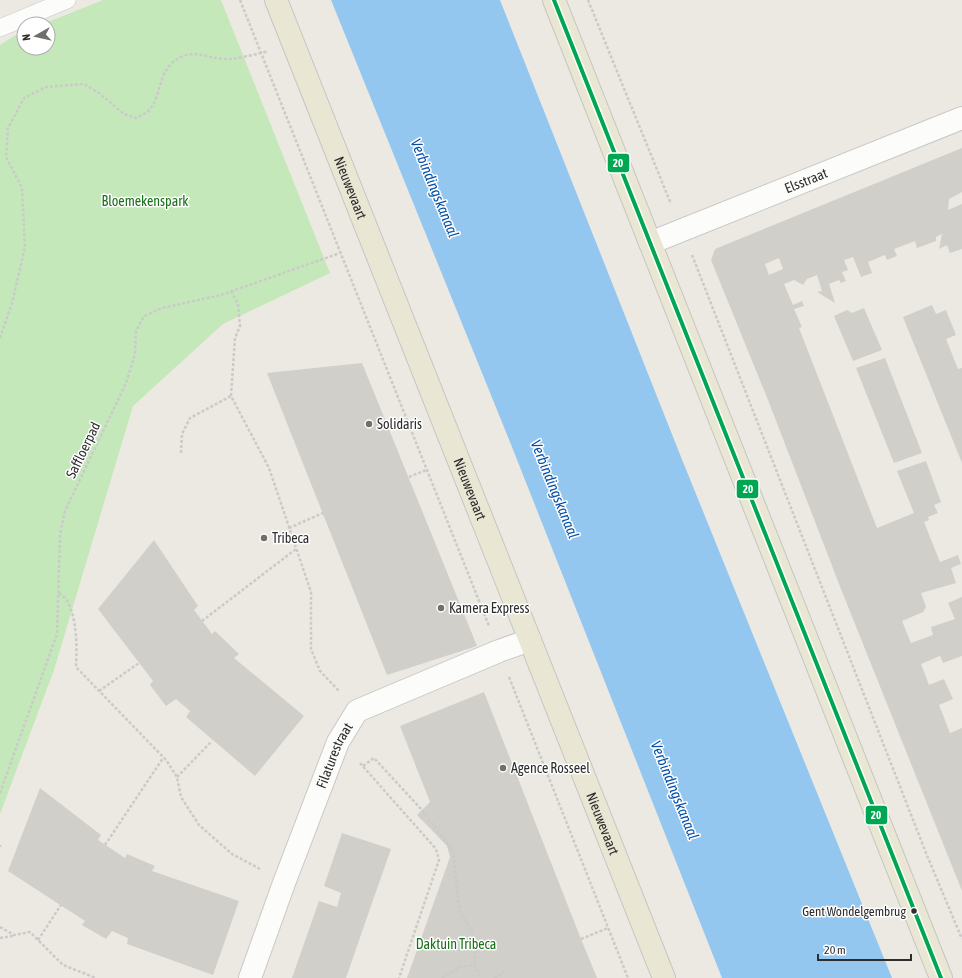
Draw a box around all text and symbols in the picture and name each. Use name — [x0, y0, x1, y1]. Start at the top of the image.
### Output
north arrow — [16, 16, 56, 56]
text: N — [20, 33, 32, 41]
water label: Verbindingskanaal — [408, 136, 462, 240]
line badge: 20 — [607, 153, 630, 173]
street label: Nieuwevaart — [331, 154, 370, 221]
text: 20 — [613, 157, 623, 169]
street label: Elsstraat — [782, 165, 830, 196]
park label: Bloemekenspark — [102, 193, 188, 209]
place label: Solidaris — [377, 416, 422, 432]
street label: Saffloerpad — [63, 419, 103, 481]
marker: Solidaris — [364, 419, 374, 429]
water label: Verbindingskanaal — [528, 437, 582, 541]
street label: Nieuwevaart — [450, 455, 490, 522]
line badge: 20 — [736, 479, 759, 499]
text: 20 — [743, 483, 753, 495]
place label: Tribeca — [272, 530, 309, 546]
marker: Tribeca — [259, 533, 269, 543]
place label: Kamera Express — [449, 600, 529, 616]
marker: Kamera Express — [436, 603, 446, 613]
street label: Filaturestraat — [313, 720, 356, 791]
water label: Verbindingskanaal — [648, 738, 702, 842]
place label: Agence Rosseel — [511, 760, 590, 776]
marker: Agence Rosseel — [498, 763, 508, 773]
street label: Nieuwevaart — [583, 790, 622, 857]
line badge: 20 — [865, 805, 888, 825]
text: 20 — [871, 809, 881, 821]
place label: Gent Wondelgembrug — [802, 904, 906, 919]
marker: Gent Wondelgembrug — [909, 906, 919, 916]
park label: Daktuin Tribeca — [416, 936, 496, 952]
scale bar — [818, 936, 911, 962]
text: 20 m — [824, 943, 846, 957]

